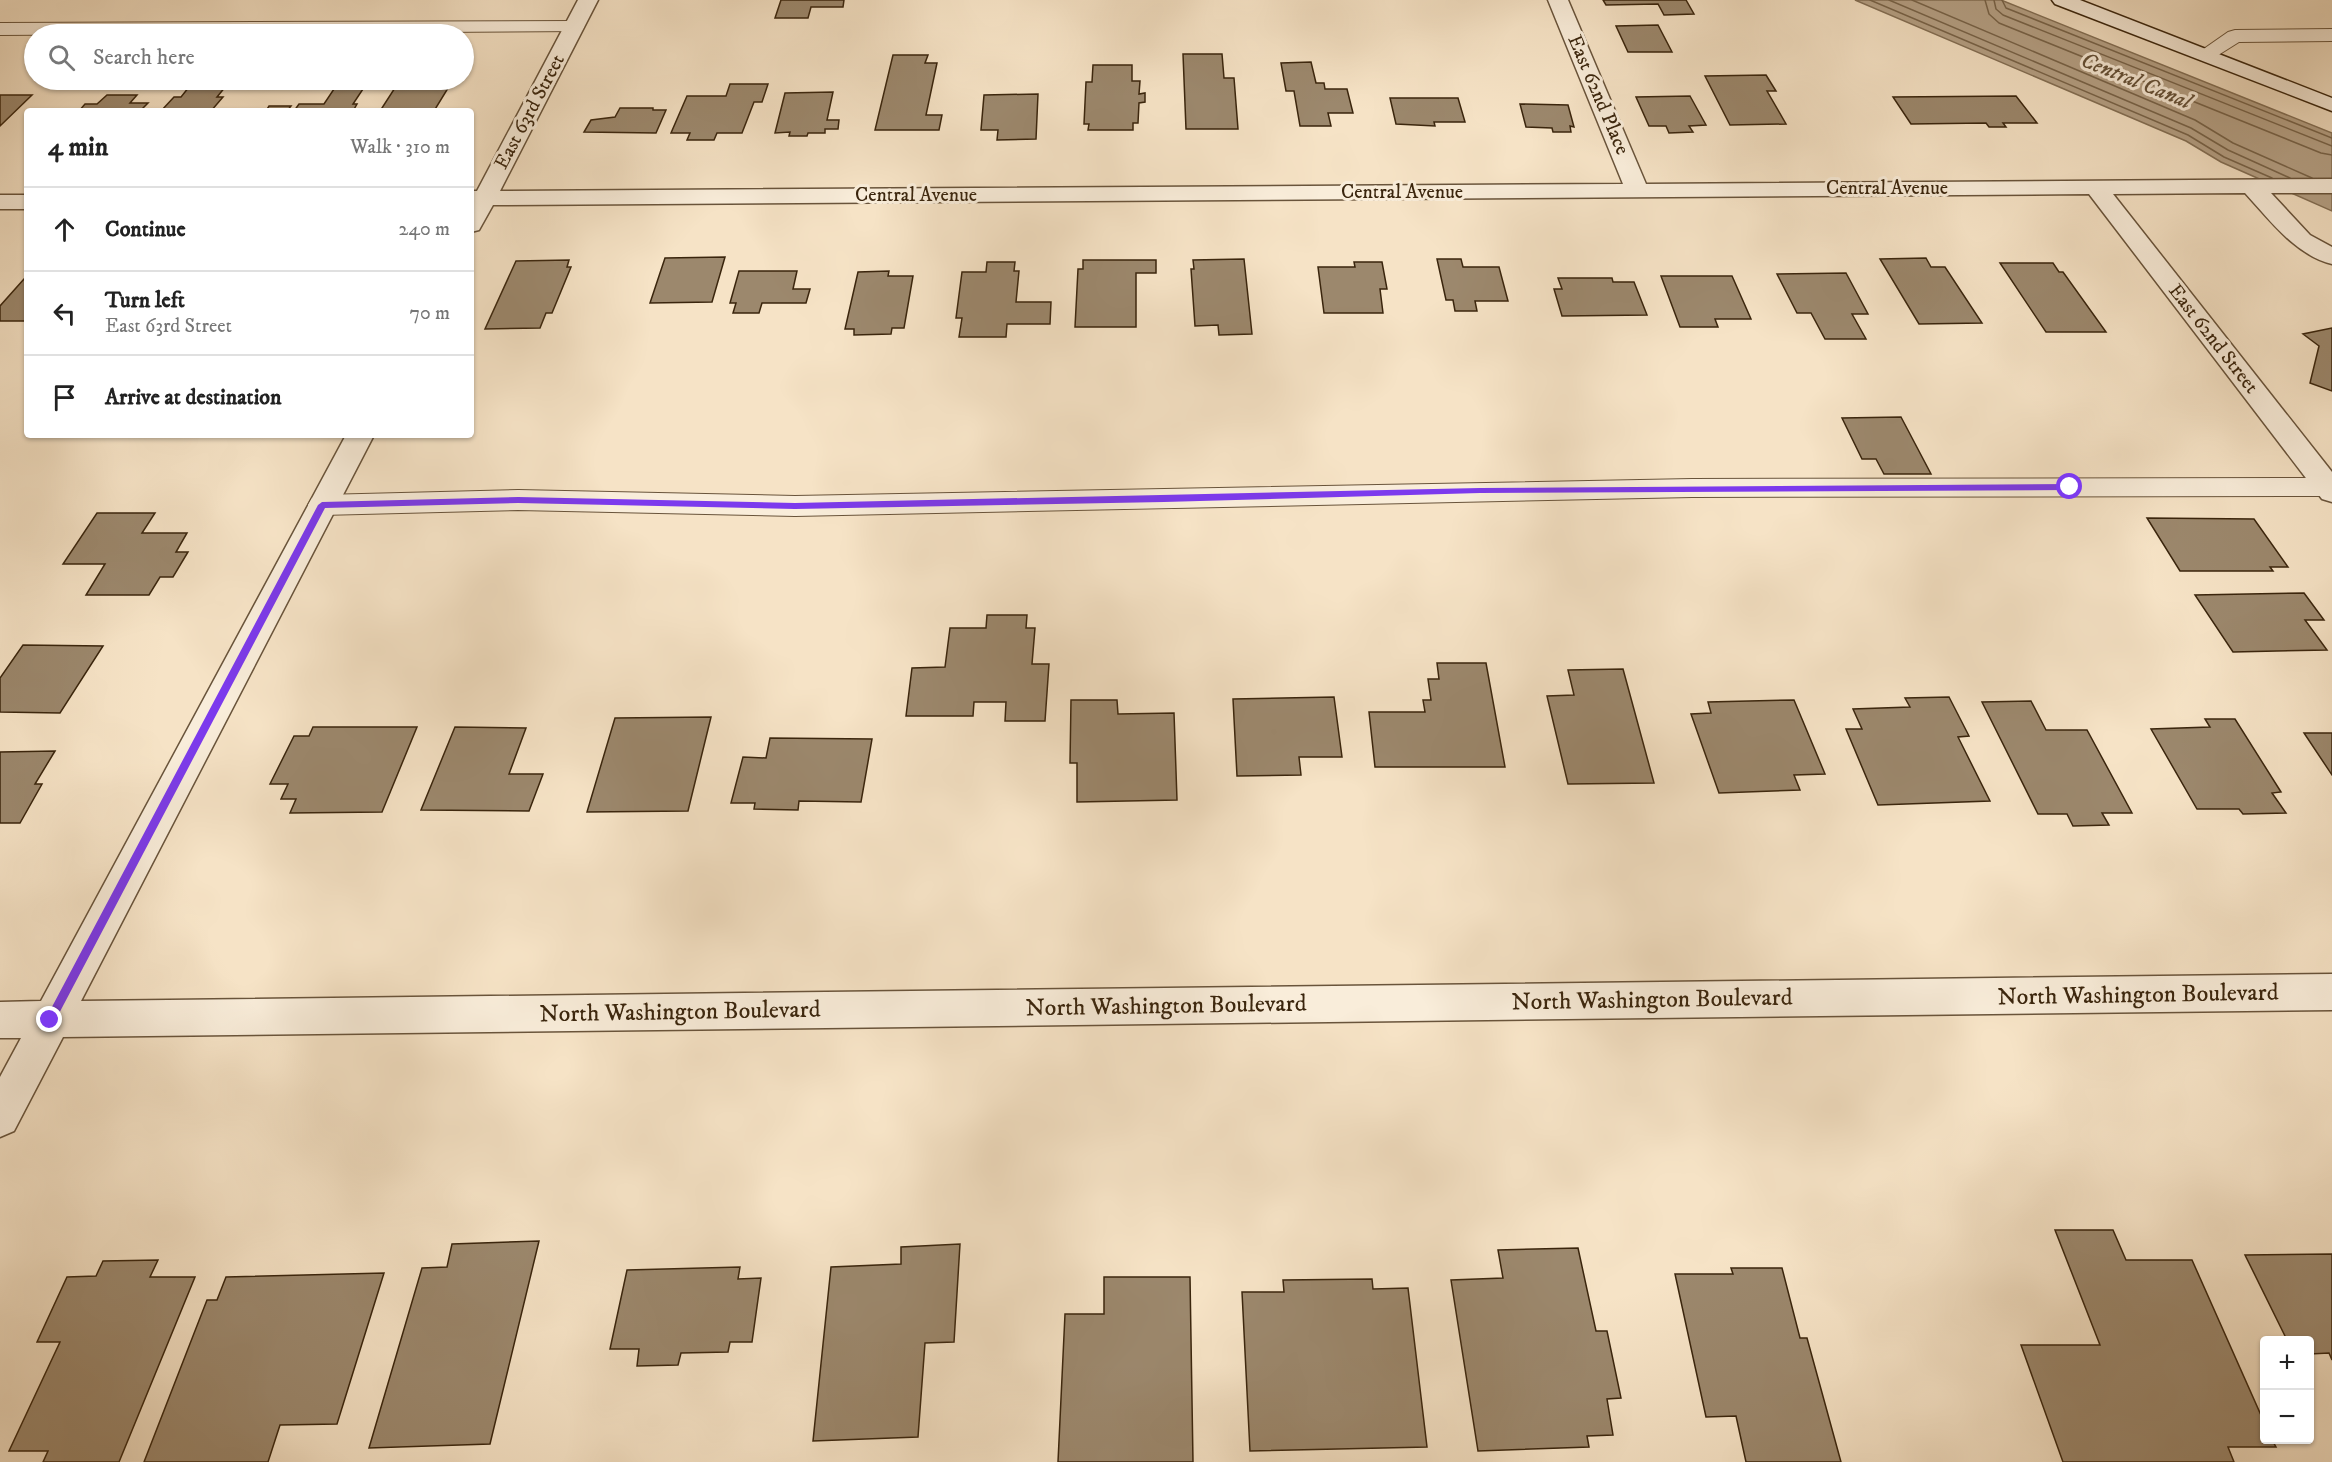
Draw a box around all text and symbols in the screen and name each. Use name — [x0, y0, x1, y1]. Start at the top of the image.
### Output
search box — [24, 24, 474, 90]
street label: East 62nd Place — [1562, 31, 1634, 159]
icon: search — [45, 41, 78, 74]
text: Search here — [93, 44, 195, 71]
water label: Central Canal — [2077, 47, 2197, 116]
street label: East 63rd Street — [489, 50, 571, 174]
text: 4 min — [48, 131, 108, 164]
text: Walk · 310 m — [350, 135, 450, 160]
street label: Central Avenue — [1826, 176, 1948, 201]
street label: Central Avenue — [1341, 180, 1463, 205]
street label: Central Avenue — [855, 183, 977, 208]
icon: ahead — [48, 213, 81, 246]
text: Continue — [105, 216, 186, 243]
text: 240 m — [399, 217, 450, 242]
street label: East 62nd Street — [2162, 279, 2264, 399]
text: Turn left — [105, 287, 185, 314]
icon: left — [48, 297, 81, 330]
text: 70 m — [409, 301, 450, 326]
text: East 63rd Street — [105, 314, 232, 339]
icon: arrive — [48, 381, 81, 414]
text: Arrive at destination — [105, 384, 282, 411]
route start — [2056, 473, 2082, 499]
street label: North Washington Boulevard — [1997, 978, 2279, 1012]
street label: North Washington Boulevard — [1511, 983, 1793, 1017]
street label: North Washington Boulevard — [1025, 989, 1307, 1023]
street label: North Washington Boulevard — [539, 995, 821, 1029]
route end — [36, 1006, 62, 1032]
map controls — [2260, 1336, 2314, 1444]
button: + — [2260, 1336, 2314, 1390]
button: − — [2260, 1390, 2314, 1444]

